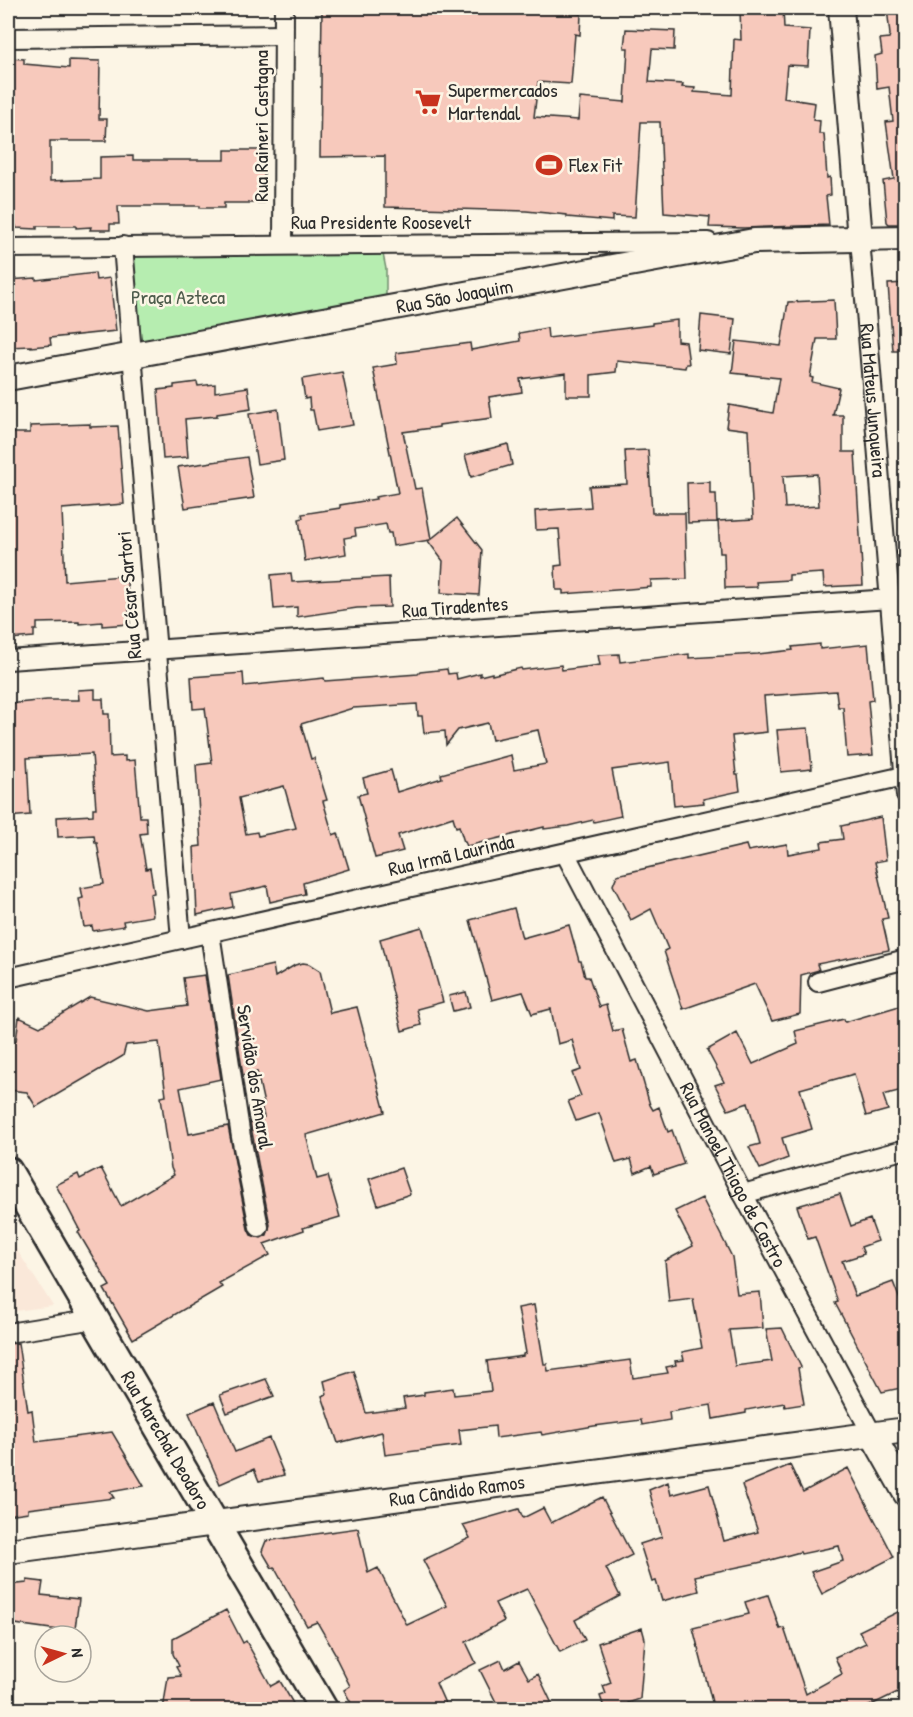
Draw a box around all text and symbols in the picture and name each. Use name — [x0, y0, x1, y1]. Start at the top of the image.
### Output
street label: Rua Raineri Castagna — [247, 50, 274, 202]
place label: Supermercados Martendal — [448, 76, 558, 126]
supermarket icon: Supermercados Martendal — [413, 87, 443, 117]
sports icon: Flex Fit — [534, 150, 564, 180]
place label: Flex Fit — [568, 151, 623, 178]
street label: Rua Presidente Roosevelt — [291, 208, 472, 235]
street label: Rua São Joaquim — [394, 272, 515, 319]
park label: Praça Azteca — [131, 283, 225, 310]
street label: Rua Mateus Junqueira — [854, 322, 894, 479]
street label: Rua César Sartori — [109, 530, 148, 660]
street label: Rua Tiradentes — [401, 589, 509, 624]
street label: Rua Irmã Laurinda — [385, 827, 516, 882]
street label: Servidão dos Amaral — [231, 1003, 280, 1152]
street label: Rua Manoel Thiago de Castro — [674, 1077, 794, 1272]
street label: Rua Marechal Deodoro — [115, 1366, 217, 1514]
street label: Rua Cândido Ramos — [387, 1467, 527, 1513]
north arrow — [33, 1624, 93, 1684]
text: N — [67, 1647, 89, 1658]

